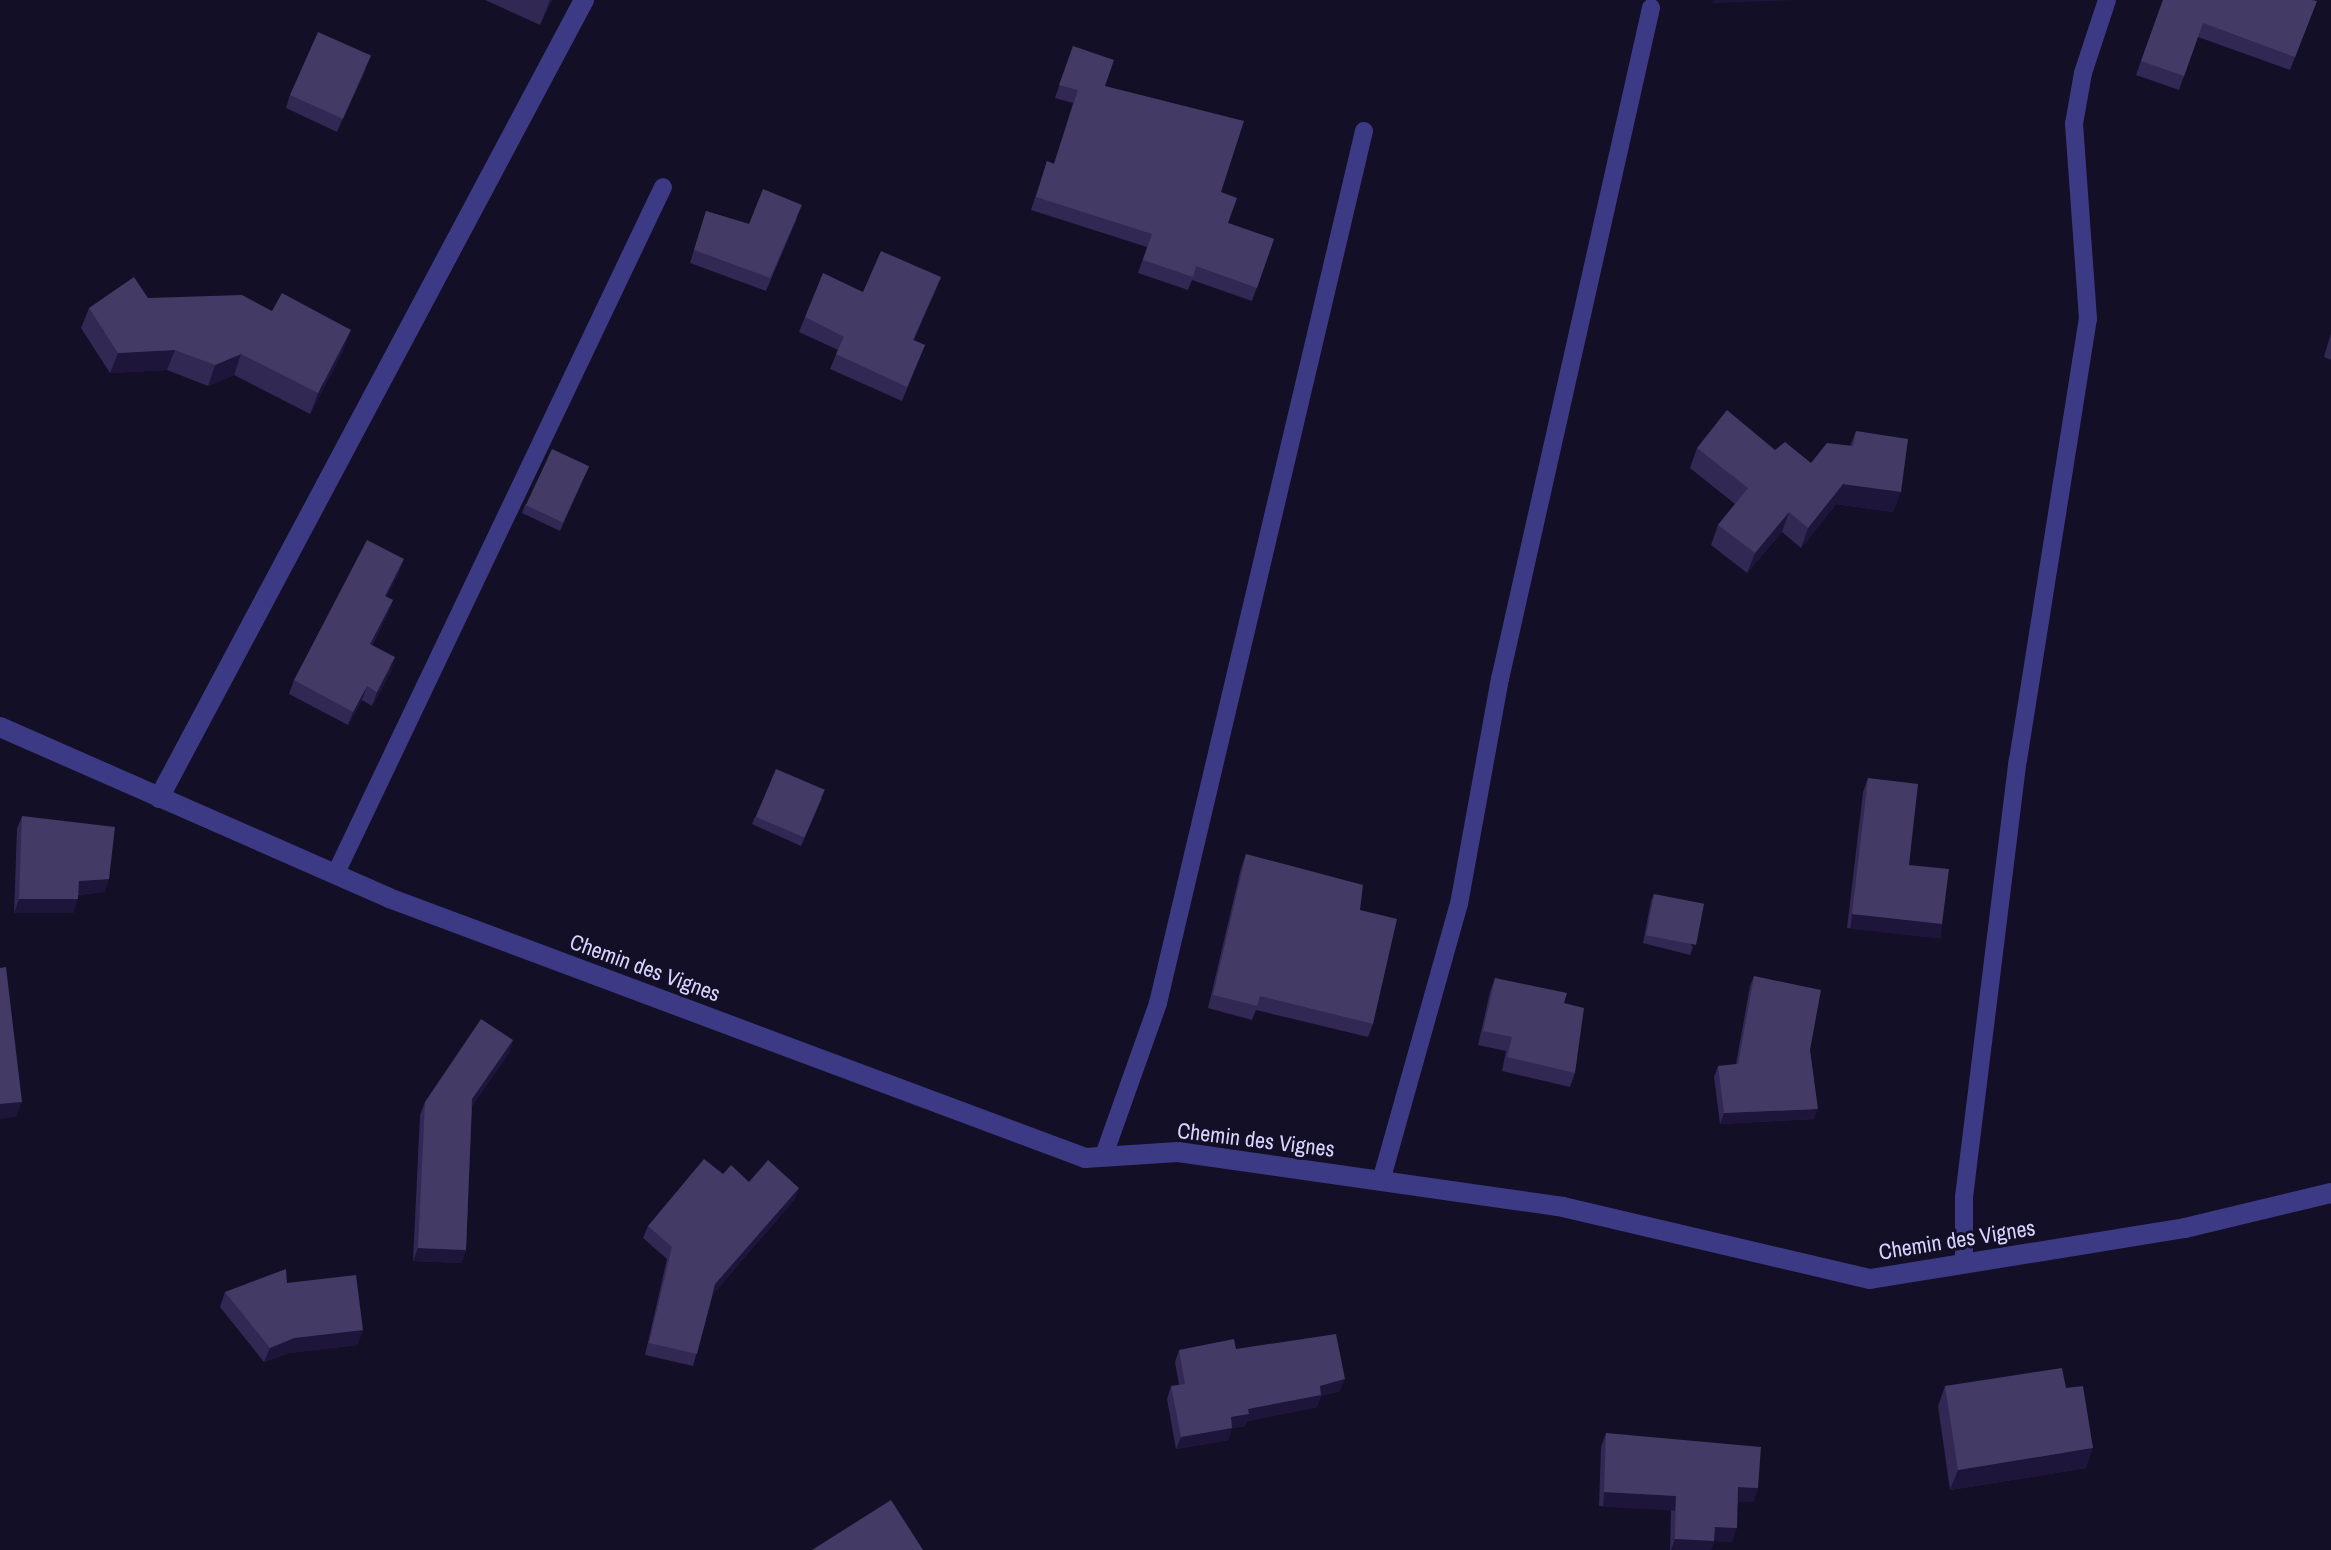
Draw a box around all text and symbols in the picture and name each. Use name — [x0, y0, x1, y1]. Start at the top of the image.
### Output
street label: Chemin des Vignes — [566, 929, 724, 1007]
street label: Chemin des Vignes — [1176, 1117, 1336, 1163]
street label: Chemin des Vignes — [1877, 1215, 2037, 1265]

